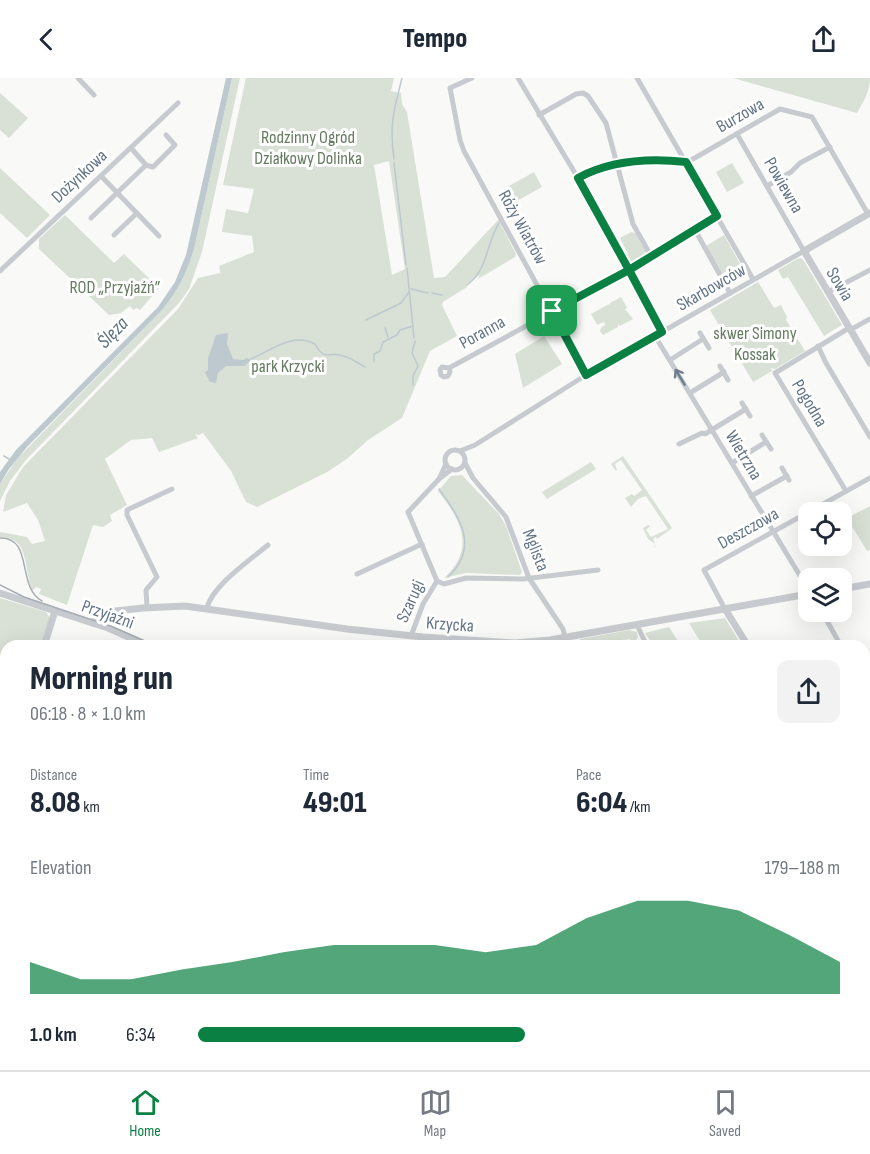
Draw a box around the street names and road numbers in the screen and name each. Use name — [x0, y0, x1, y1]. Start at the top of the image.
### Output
street label: Burzowa — [713, 94, 768, 137]
street label: Dożynkowa — [47, 145, 111, 207]
street label: Powiewna — [759, 154, 808, 217]
street label: Róży Wiatrów — [494, 186, 552, 268]
street label: Skarbowców — [673, 259, 749, 316]
street label: Sowia — [821, 264, 858, 305]
street label: Poranna — [456, 311, 509, 354]
street label: Pogodna — [787, 376, 832, 431]
street label: Wietrzna — [721, 427, 767, 484]
street label: Deszczowa — [714, 503, 782, 554]
street label: Mglista — [518, 526, 553, 574]
street label: Szarugi — [392, 577, 429, 626]
street label: Przyjaźni — [79, 595, 137, 634]
street label: Krzycka — [425, 612, 475, 637]

